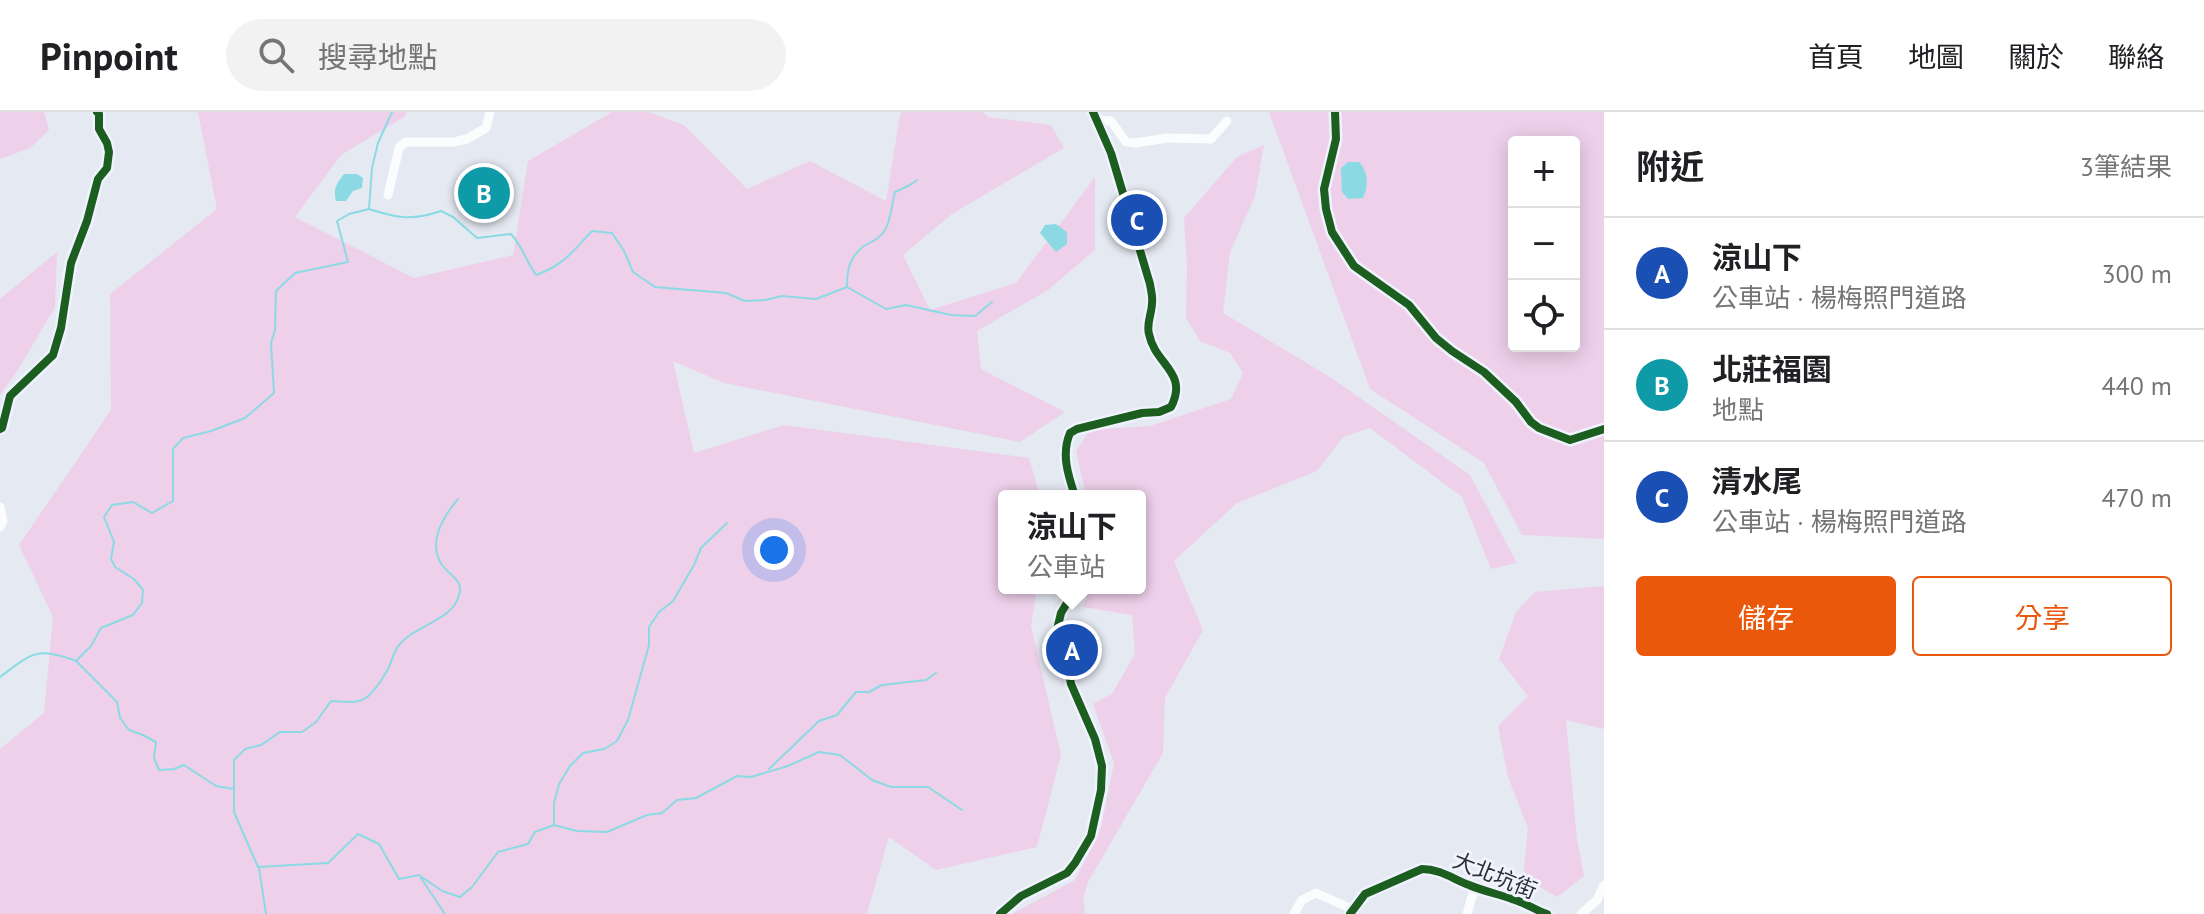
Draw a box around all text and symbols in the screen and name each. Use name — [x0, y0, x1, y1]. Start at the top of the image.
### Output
search box — [226, 19, 786, 91]
text: Pinpoint — [40, 31, 178, 80]
icon: search — [254, 33, 298, 77]
text: 搜尋地點 — [318, 37, 438, 76]
text: 首頁 — [1808, 38, 1864, 75]
text: 地圖 — [1908, 38, 1964, 75]
text: 關於 — [2008, 38, 2064, 75]
text: 聯絡 — [2108, 38, 2164, 75]
map controls — [1508, 136, 1580, 352]
button: + — [1508, 136, 1580, 208]
text: 附近 — [1636, 144, 1704, 188]
text: 3筆結果 — [2080, 150, 2172, 183]
pin: B — [458, 163, 510, 223]
pin: C — [1111, 190, 1163, 250]
button: − — [1508, 208, 1580, 280]
text: 涼山下 — [1712, 237, 1802, 276]
text: A — [1654, 257, 1670, 290]
text: 300 m — [2101, 257, 2172, 290]
button: locate — [1508, 280, 1580, 352]
text: 公車站 · 楊梅照門道路 — [1712, 281, 1967, 314]
text: 北莊福園 — [1712, 349, 1832, 388]
text: B — [1654, 369, 1670, 402]
text: 440 m — [2101, 369, 2172, 402]
text: 地點 — [1712, 393, 1764, 426]
text: 清水尾 — [1712, 461, 1802, 500]
text: C — [1655, 481, 1669, 514]
text: 470 m — [2101, 481, 2172, 514]
popup — [998, 490, 1146, 594]
text: 公車站 · 楊梅照門道路 — [1712, 505, 1967, 538]
text: 涼山下 — [1027, 506, 1117, 545]
your location — [754, 530, 794, 570]
text: 公車站 — [1027, 550, 1105, 583]
button: 儲存 — [1636, 576, 1896, 656]
button: 分享 — [1912, 576, 2172, 656]
pin: A — [1046, 620, 1098, 680]
street label: 大北坑街 — [1449, 846, 1541, 904]

